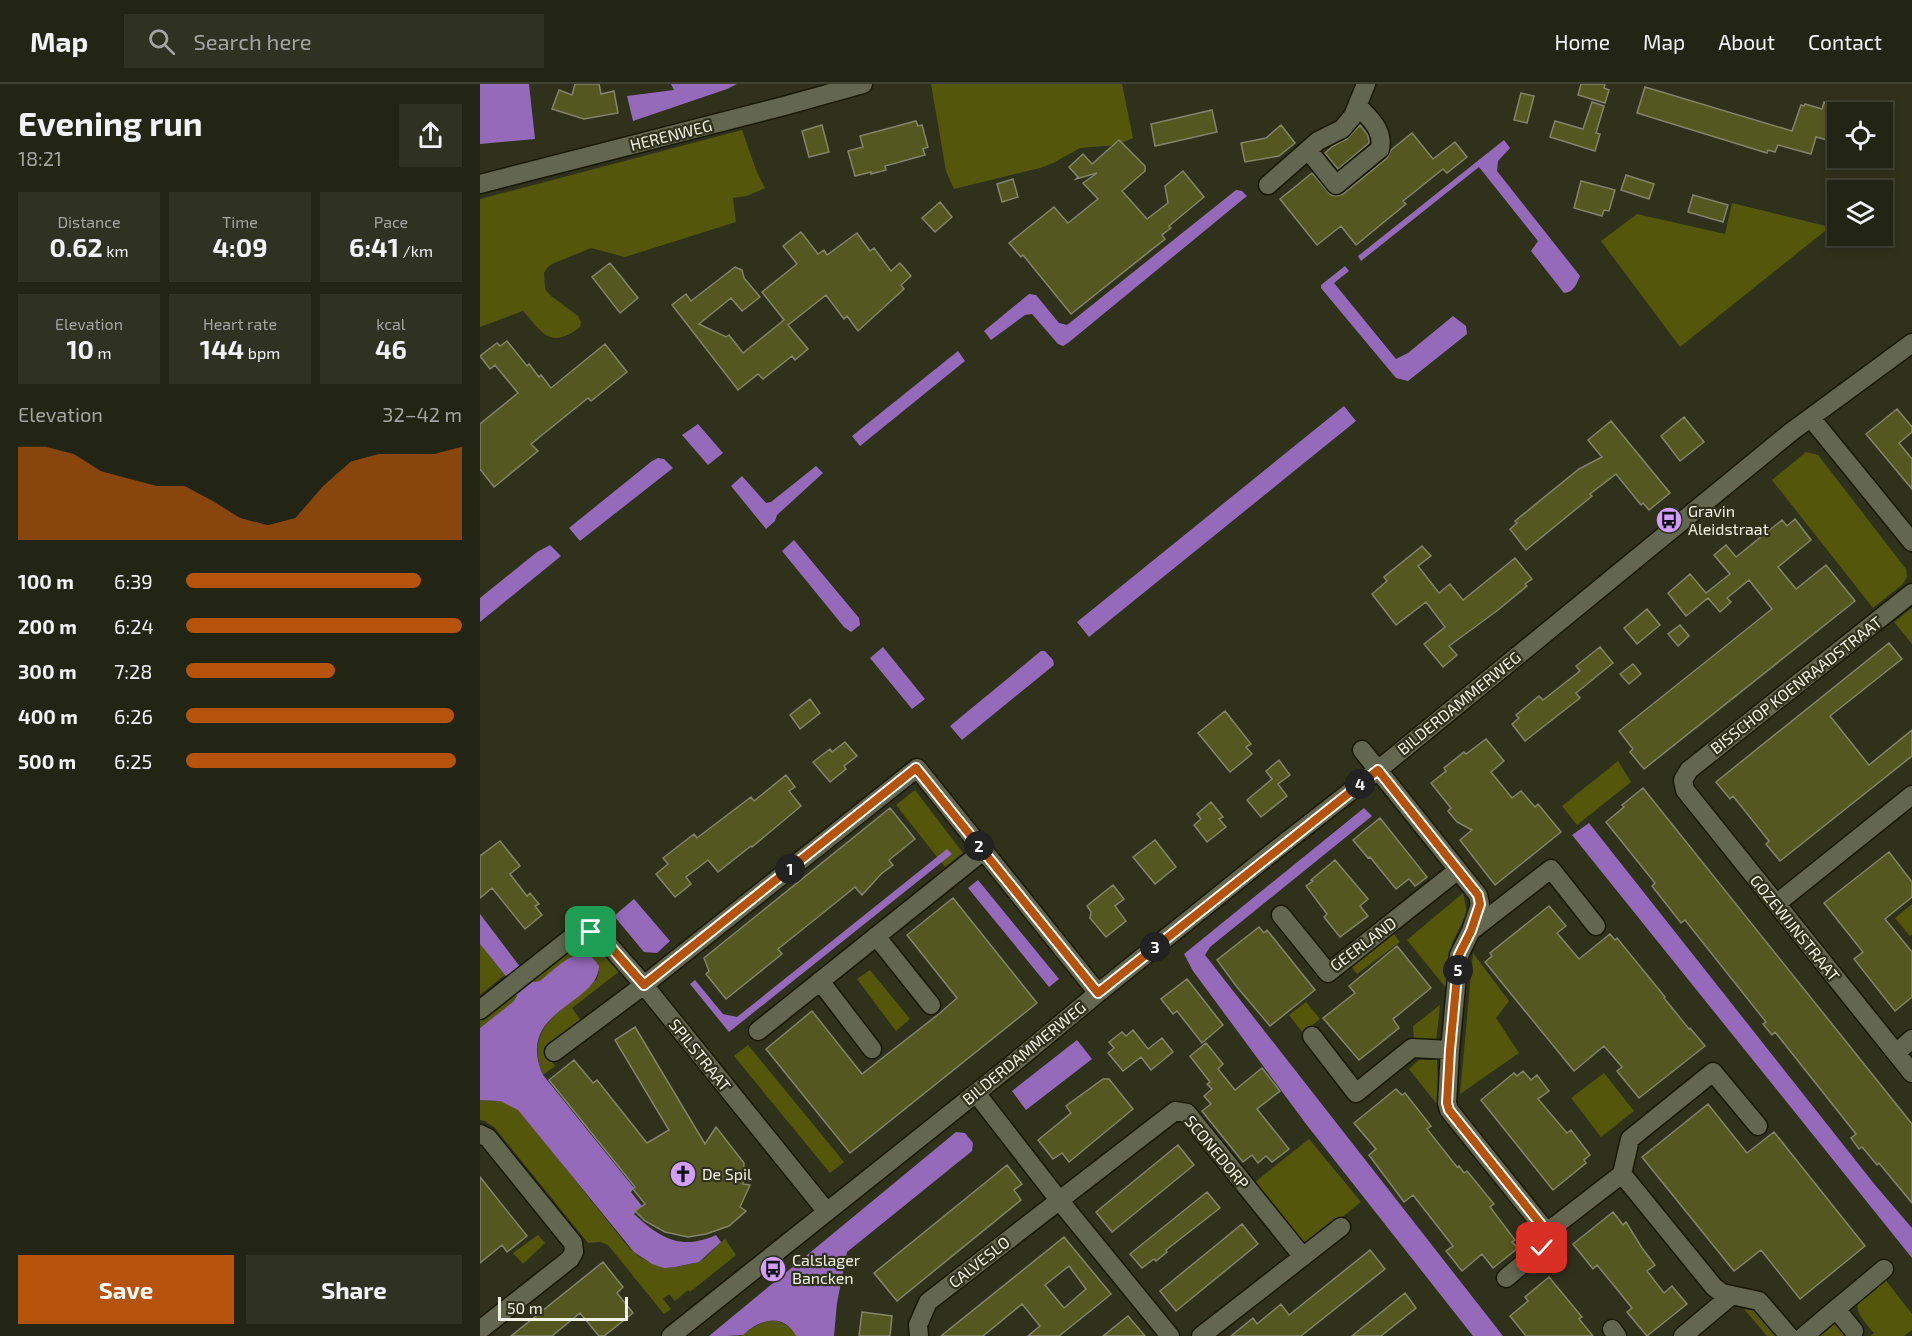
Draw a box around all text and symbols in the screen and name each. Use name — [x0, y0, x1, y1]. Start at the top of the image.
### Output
search box — [124, 14, 544, 68]
text: Map — [30, 24, 88, 58]
icon: search — [145, 25, 178, 58]
text: Search here — [193, 28, 312, 54]
text: Home — [1554, 29, 1610, 54]
text: Map — [1643, 29, 1685, 54]
text: About — [1718, 29, 1775, 54]
text: Contact — [1808, 29, 1882, 54]
map controls — [1827, 102, 1893, 246]
button: locate — [1827, 102, 1893, 168]
text: Evening run — [18, 103, 203, 143]
button: share — [399, 104, 462, 167]
street label: HERENWEG — [628, 115, 714, 154]
text: 18:21 — [18, 146, 62, 170]
button: layers — [1827, 180, 1893, 246]
text: Distance — [57, 212, 121, 231]
text: Time — [222, 212, 258, 231]
text: Pace — [374, 212, 408, 231]
text: 0.62 — [50, 231, 103, 262]
text: 4:09 — [213, 231, 268, 262]
text: 6:41 — [349, 231, 399, 262]
text: km — [103, 241, 128, 260]
text: /km — [399, 241, 433, 260]
text: Elevation — [55, 314, 123, 333]
text: Heart rate — [203, 314, 277, 333]
text: kcal — [376, 314, 406, 333]
text: 10 — [66, 333, 94, 364]
text: 144 — [200, 333, 244, 364]
text: 46 — [375, 333, 407, 364]
text: m — [94, 343, 112, 362]
text: bpm — [244, 343, 280, 362]
text: Elevation — [18, 402, 103, 426]
text: 32–42 m — [382, 402, 462, 426]
place label: Gravin Aleidstraat — [1688, 501, 1769, 538]
bus stop icon: Gravin Aleidstraat — [1654, 505, 1684, 535]
text: 100 m — [18, 569, 74, 593]
text: 6:39 — [114, 569, 153, 593]
street label: BISSCHOP KOENRAADSTRAAT — [1706, 612, 1885, 757]
text: 200 m — [18, 614, 77, 638]
text: 6:24 — [114, 614, 154, 638]
street label: BILDERDAMMERWEG — [1393, 647, 1524, 758]
text: 300 m — [18, 659, 77, 683]
text: 7:28 — [114, 659, 152, 683]
text: 400 m — [18, 704, 78, 728]
text: 6:26 — [114, 704, 153, 728]
text: 500 m — [18, 749, 76, 773]
text: 6:25 — [114, 749, 152, 773]
pin: 4 — [1345, 769, 1375, 799]
text: 4 — [1355, 774, 1365, 793]
pin: 2 — [964, 831, 994, 861]
text: 2 — [974, 836, 984, 855]
pin: 1 — [775, 854, 805, 884]
text: 1 — [787, 859, 793, 878]
street label: GOZEWIJNSTRAAT — [1747, 871, 1844, 985]
pin — [565, 906, 616, 957]
street label: GEERLAND — [1326, 913, 1400, 975]
icon: arrive — [574, 915, 607, 948]
pin: 3 — [1140, 932, 1170, 962]
text: 3 — [1150, 937, 1160, 956]
pin: 5 — [1443, 955, 1473, 985]
text: 5 — [1454, 960, 1462, 979]
street label: BILDERDAMMERWEG — [958, 997, 1089, 1108]
street label: SPILSTRAAT — [666, 1015, 735, 1095]
street label: SCONEDORP — [1181, 1111, 1253, 1192]
church icon: De Spil — [668, 1159, 698, 1189]
place label: De Spil — [702, 1164, 752, 1183]
pin — [1516, 1222, 1567, 1273]
icon: check — [1525, 1231, 1558, 1264]
street label: CALVESLO — [944, 1232, 1013, 1291]
place label: Calslager Bancken — [792, 1250, 861, 1287]
bus stop icon: Calslager Bancken — [758, 1254, 788, 1284]
button: Save — [18, 1255, 234, 1324]
button: Share — [246, 1255, 462, 1324]
scale bar — [498, 1294, 628, 1322]
text: 50 m — [507, 1298, 543, 1317]

